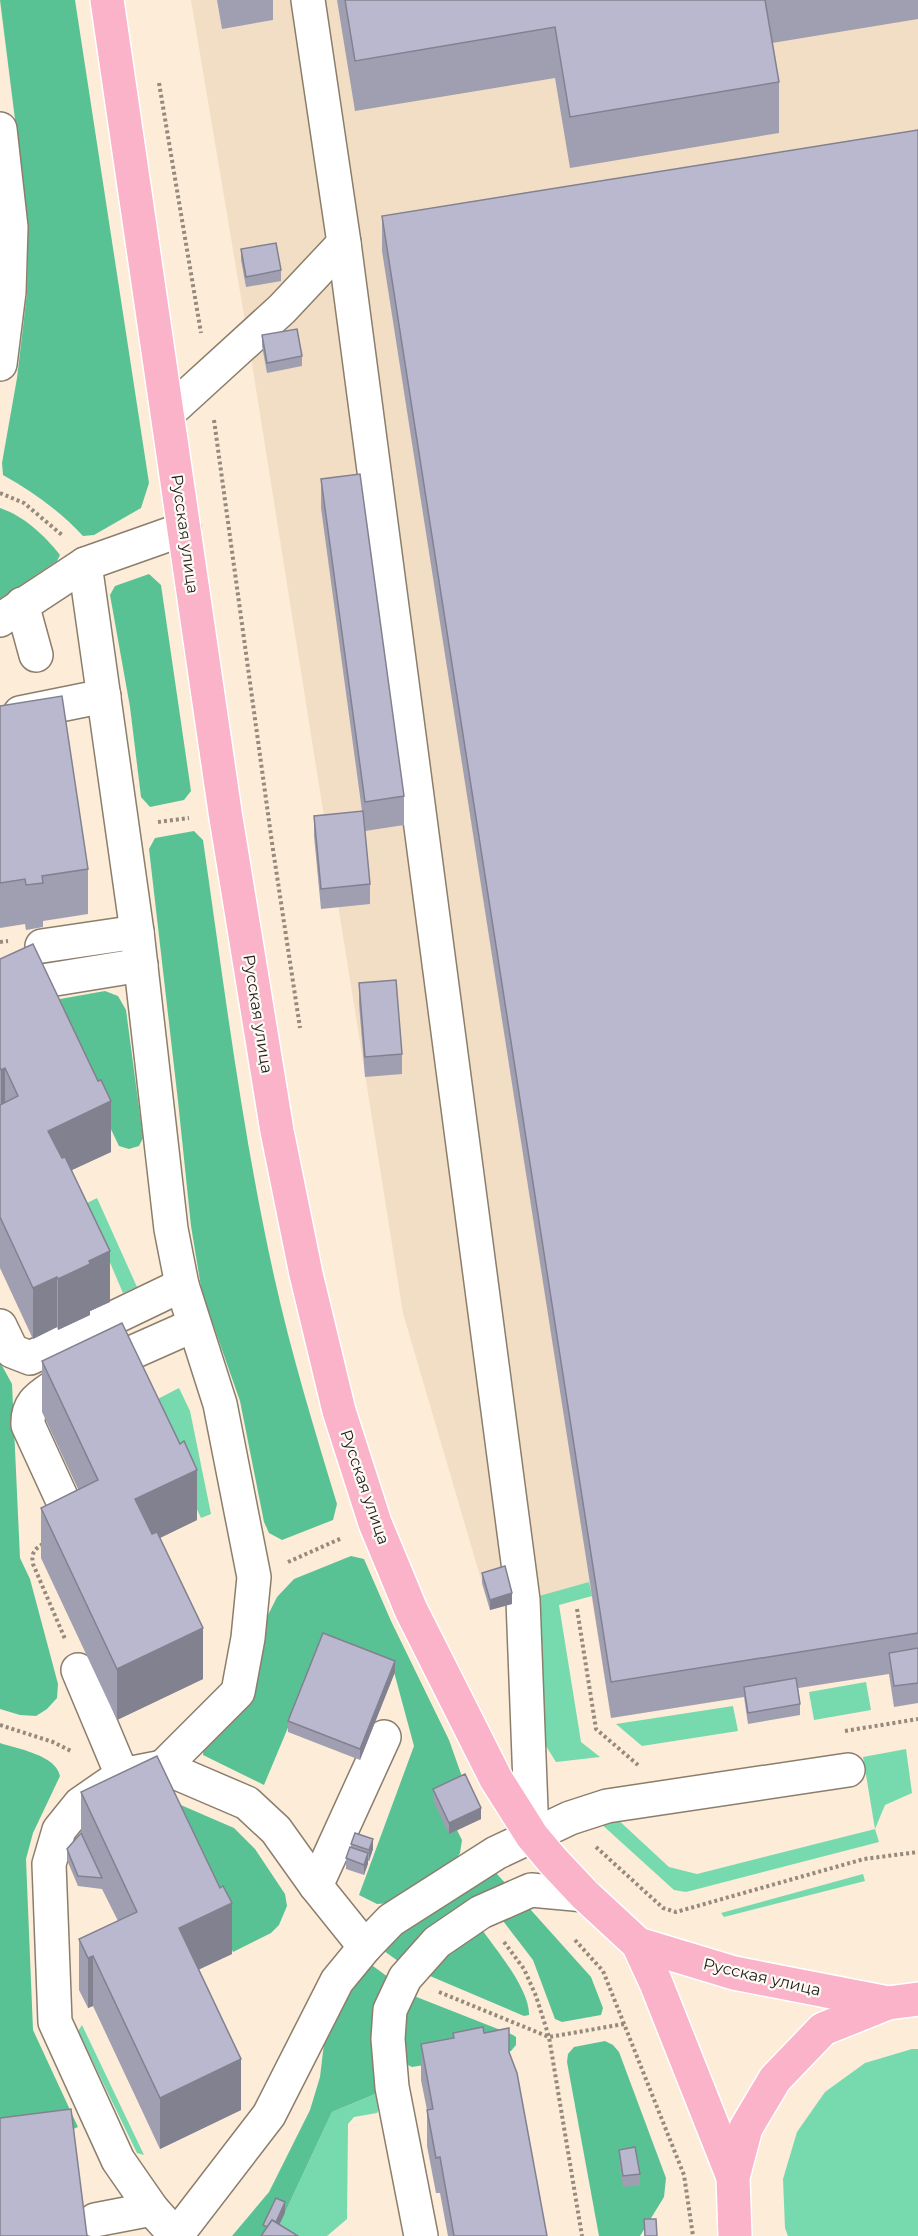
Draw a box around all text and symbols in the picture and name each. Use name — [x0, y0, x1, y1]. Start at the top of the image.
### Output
street label: Русская улица — [167, 473, 203, 595]
street label: Русская улица — [239, 953, 277, 1075]
street label: Русская улица — [336, 1427, 394, 1547]
street label: Русская улица — [701, 1954, 823, 2000]

